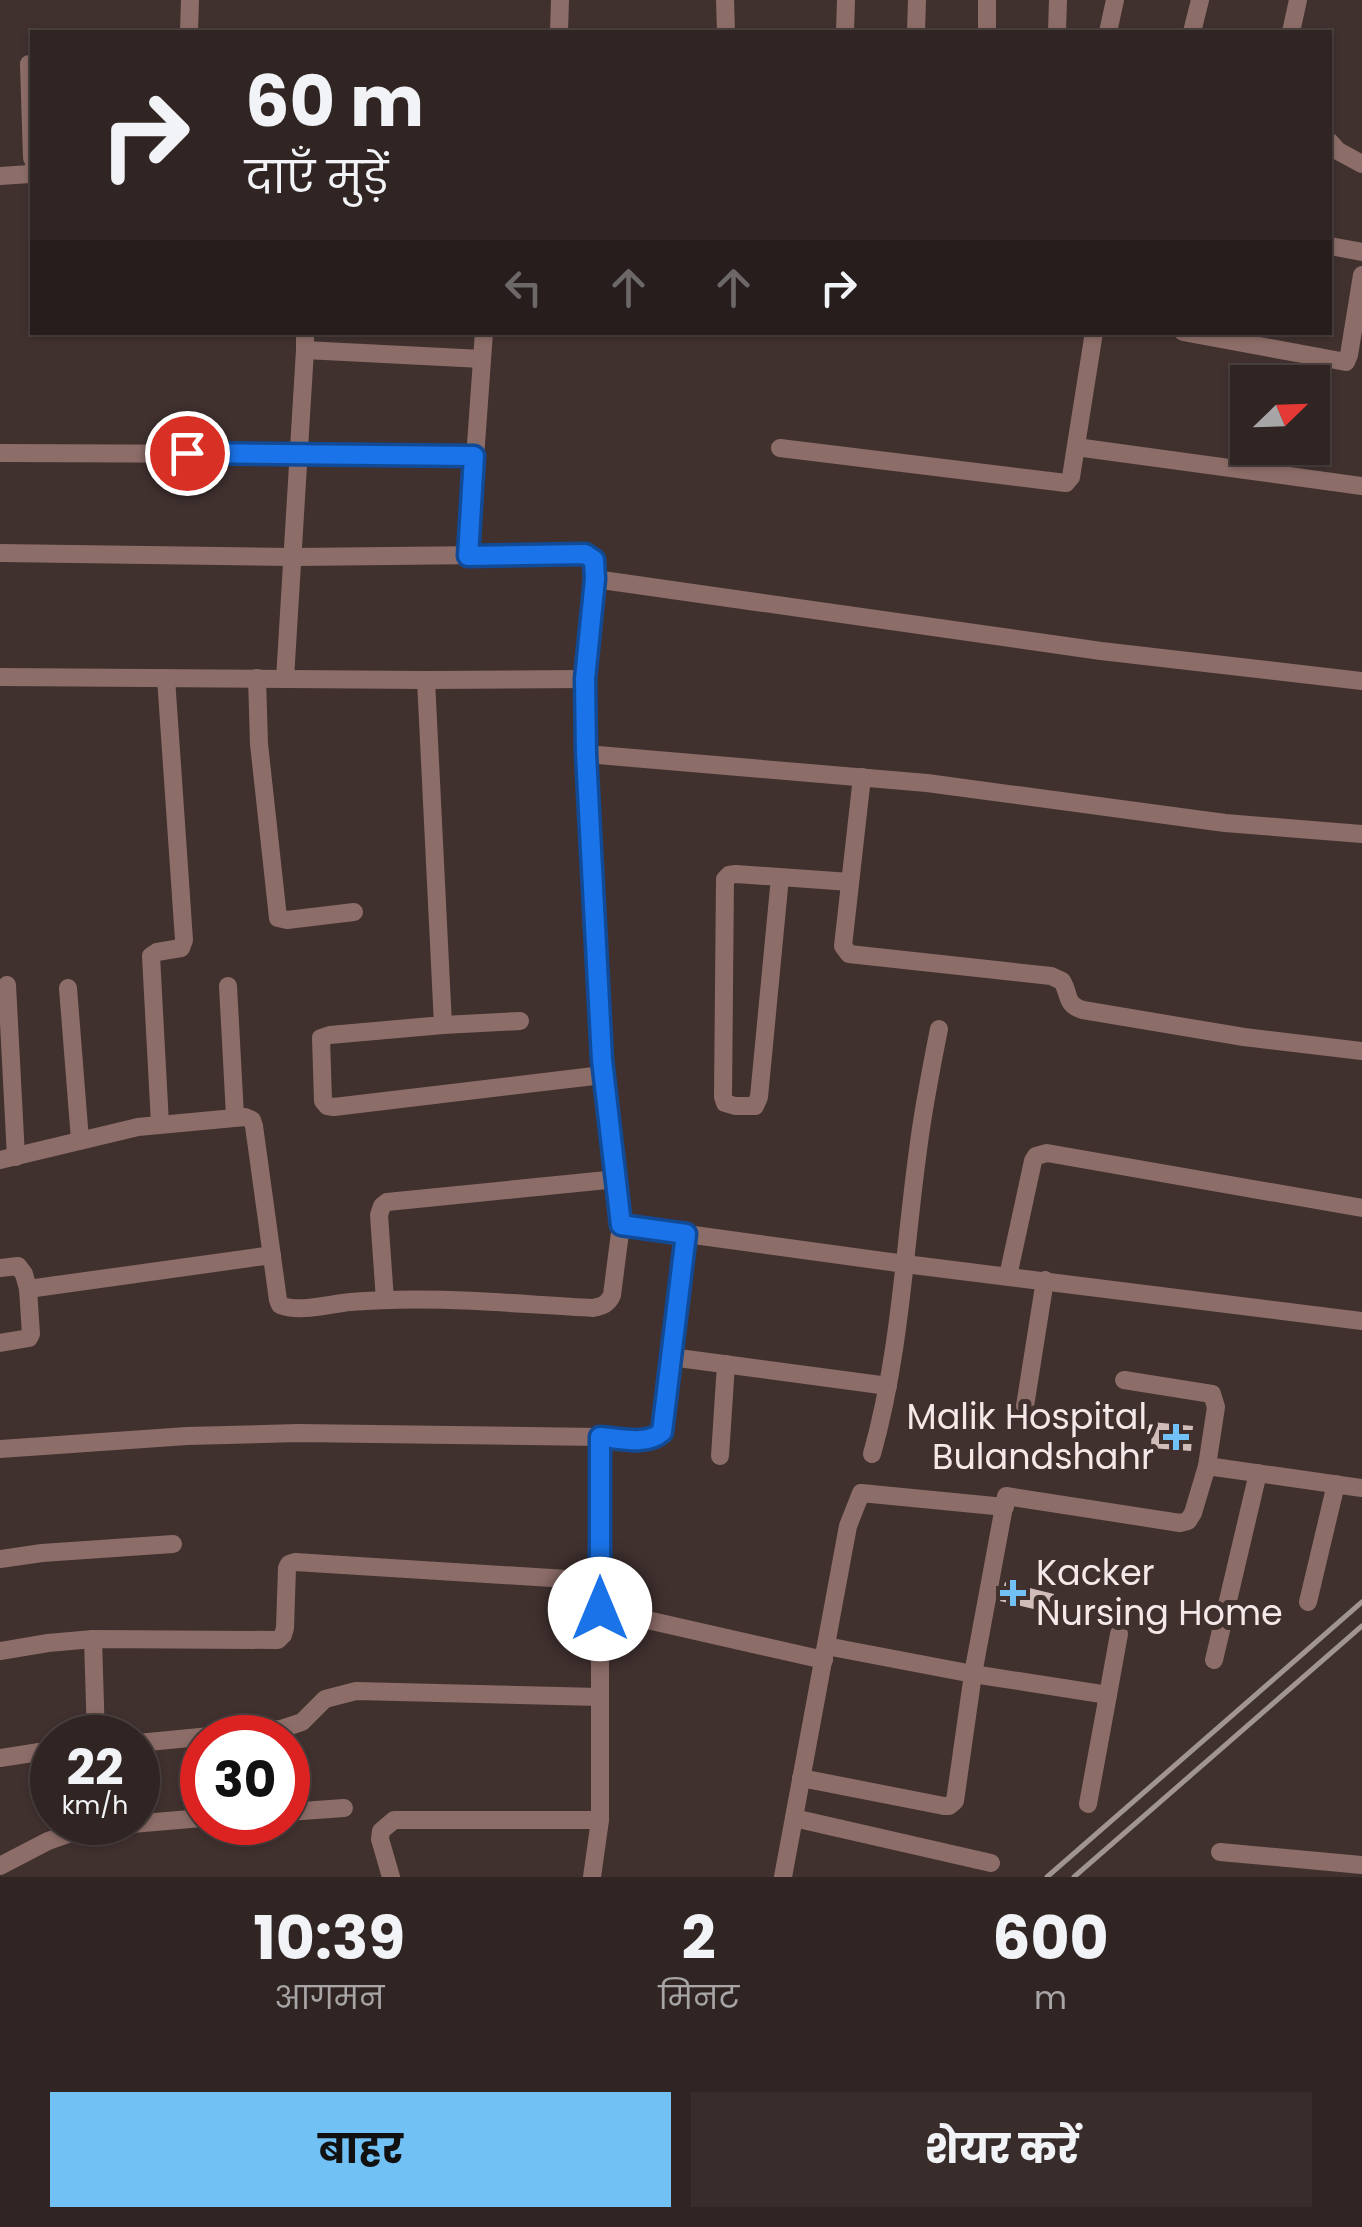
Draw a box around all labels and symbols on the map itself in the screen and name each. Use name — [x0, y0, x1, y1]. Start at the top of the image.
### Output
north arrow — [1230, 365, 1330, 465]
pin — [145, 411, 230, 496]
place label: Malik Hospital, Bulandshahr — [907, 1392, 1154, 1481]
marker: Malik Hospital, Bulandshahr — [1163, 1424, 1189, 1450]
place label: Kacker Nursing Home — [1036, 1548, 1283, 1637]
position arrow — [548, 1557, 652, 1661]
marker: Kacker Nursing Home — [1000, 1580, 1026, 1606]
speed limit sign: 30 — [180, 1715, 310, 1845]

